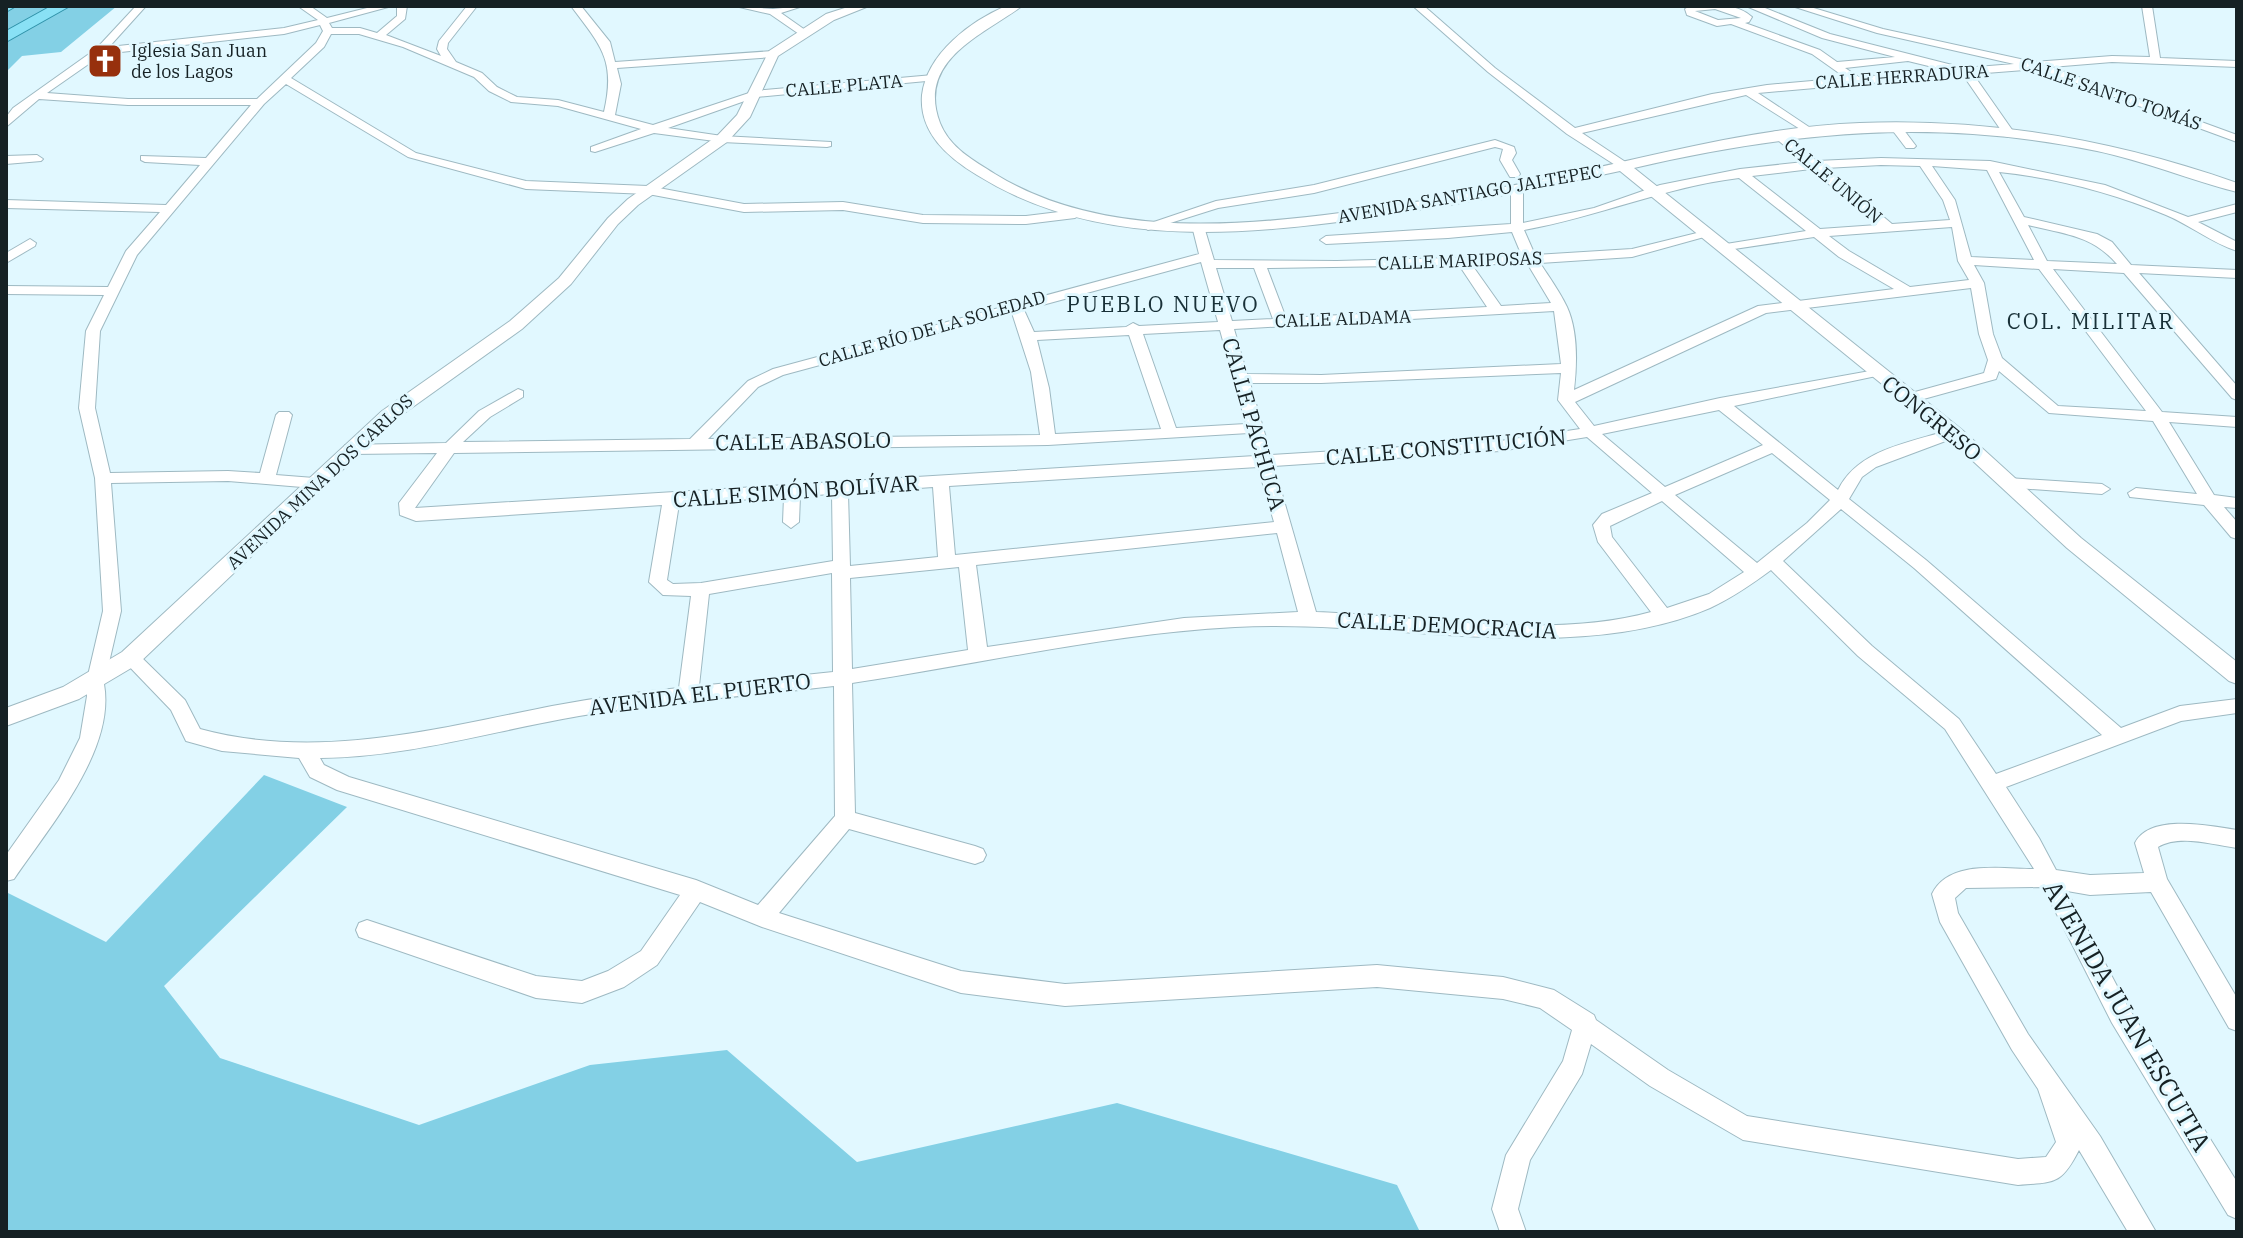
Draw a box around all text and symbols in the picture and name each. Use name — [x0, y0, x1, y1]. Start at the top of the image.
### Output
place label: Iglesia San Juan de los Lagos — [131, 39, 267, 83]
church icon: Iglesia San Juan de los Lagos — [86, 42, 124, 80]
street label: CALLE SANTO TOMÁS — [2018, 52, 2204, 135]
street label: CALLE HERRADURA — [1814, 59, 1990, 94]
street label: CALLE PLATA — [784, 69, 904, 102]
street label: CALLE UNIÓN — [1779, 133, 1887, 228]
street label: AVENIDA SANTIAGO JALTEPEC — [1336, 159, 1604, 228]
street label: CALLE MARIPOSAS — [1377, 246, 1543, 275]
street label: CALLE RÍO DE LA SOLEDAD — [816, 285, 1048, 372]
district label: PUEBLO NUEVO — [1066, 289, 1260, 318]
street label: CALLE ALDAMA — [1274, 305, 1412, 332]
district label: COL. MILITAR — [2007, 306, 2175, 335]
street label: CALLE PACHUCA — [1216, 334, 1293, 514]
street label: CONGRESO — [1876, 368, 1988, 467]
street label: AVENIDA MINA DOS CARLOS — [222, 389, 418, 574]
street label: CALLE CONSTITUCIÓN — [1325, 422, 1567, 471]
street label: CALLE ABASOLO — [715, 424, 891, 457]
street label: CALLE SIMÓN BOLÍVAR — [672, 467, 920, 514]
street label: CALLE DEMOCRACIA — [1336, 604, 1558, 645]
street label: AVENIDA EL PUERTO — [587, 666, 812, 721]
street label: AVENIDA JUAN ESCUTIA — [2036, 874, 2220, 1157]

